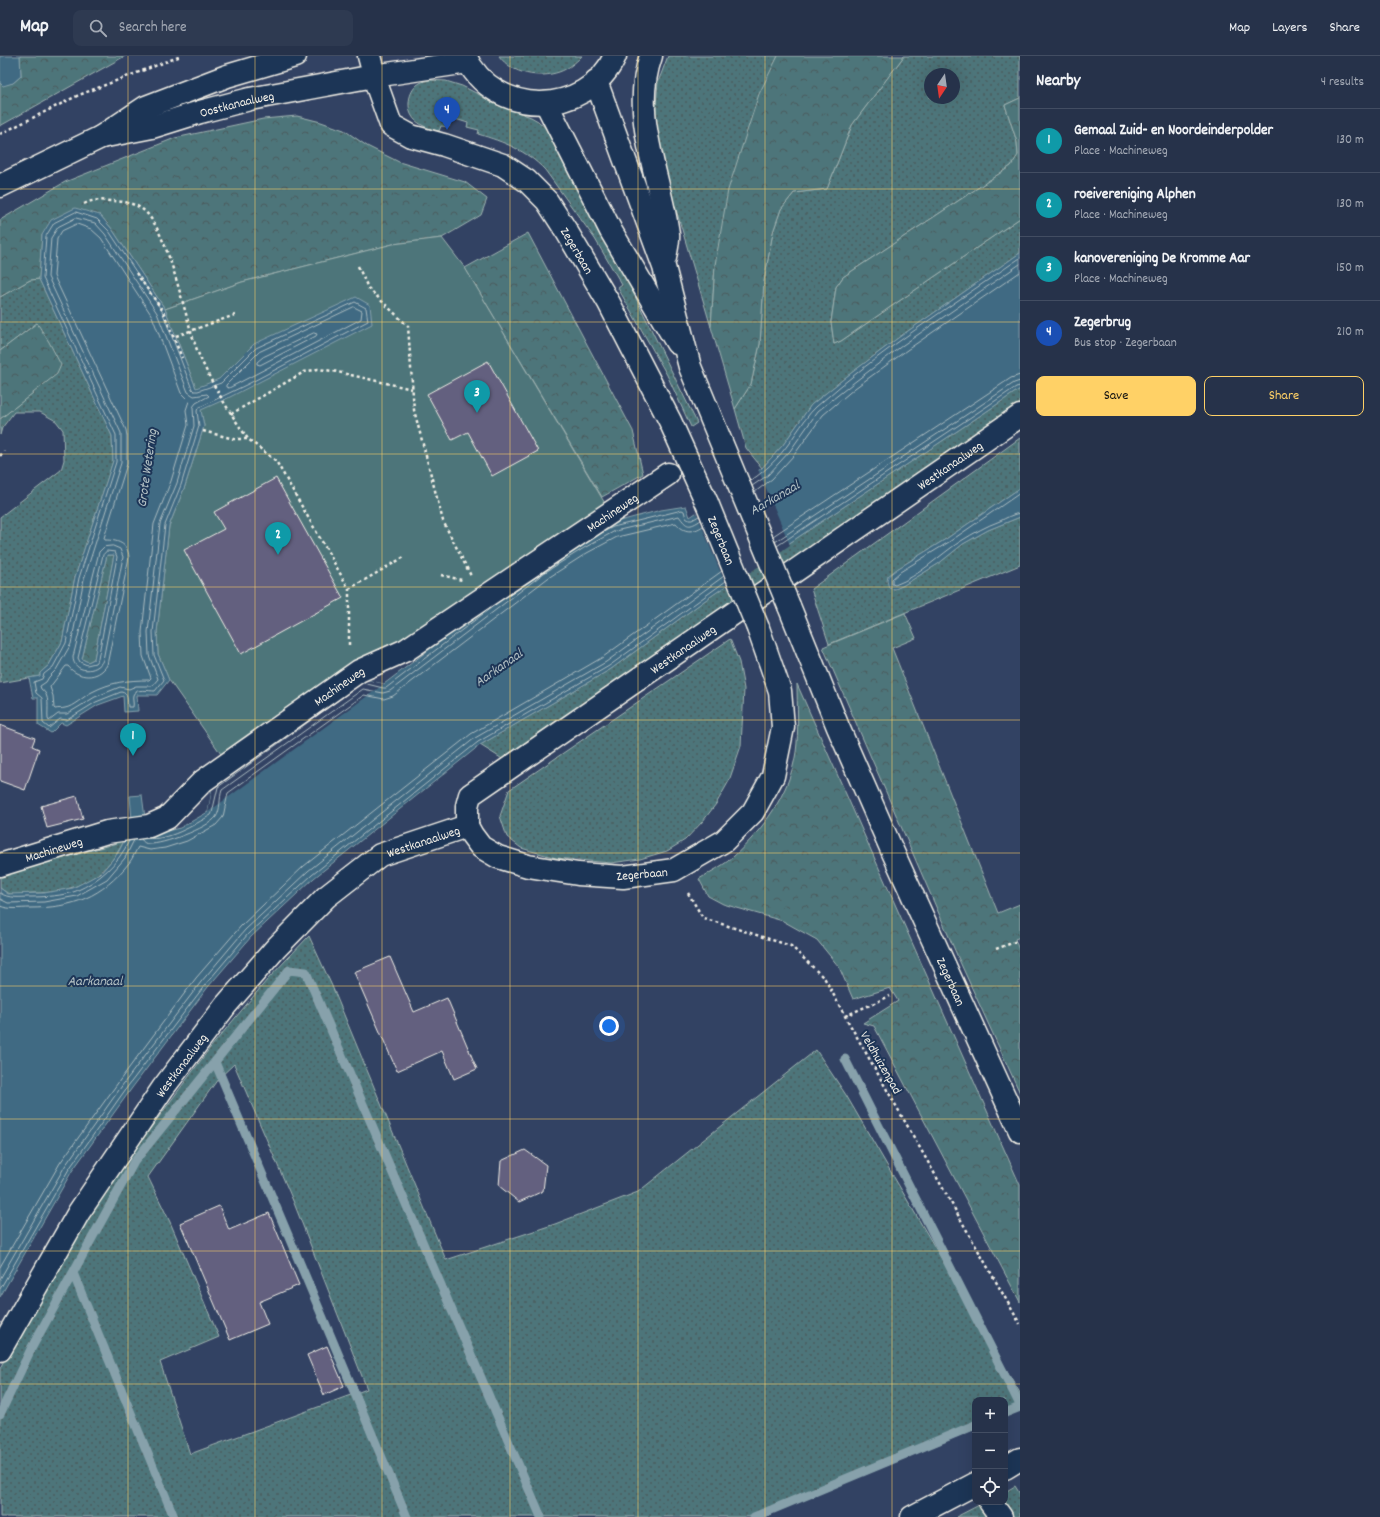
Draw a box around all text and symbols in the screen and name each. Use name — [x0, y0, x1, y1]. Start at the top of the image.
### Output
search box — [73, 10, 353, 46]
text: Map — [20, 14, 49, 41]
icon: search — [87, 17, 109, 39]
text: Search here — [119, 17, 187, 39]
text: Map — [1229, 18, 1250, 38]
text: Layers — [1272, 18, 1307, 38]
text: Share — [1329, 18, 1360, 38]
north arrow — [924, 68, 960, 104]
text: Nearby — [1036, 70, 1080, 94]
text: 4 results — [1321, 73, 1364, 92]
street label: Oostkanaalweg — [198, 88, 276, 124]
pin: 4 — [434, 97, 460, 130]
text: Gemaal Zuid- en Noordeinderpolder — [1074, 120, 1273, 142]
text: 1 — [1048, 131, 1050, 150]
text: 130 m — [1336, 131, 1364, 150]
text: Place · Machineweg — [1074, 142, 1168, 161]
text: roeivereniging Alphen — [1074, 184, 1196, 206]
text: 2 — [1046, 195, 1052, 214]
text: 130 m — [1336, 195, 1364, 214]
text: Place · Machineweg — [1074, 206, 1168, 225]
street label: Zegerbaan — [554, 224, 597, 279]
text: kanovereniging De Kromme Aar — [1074, 248, 1250, 270]
text: 3 — [1046, 259, 1052, 278]
text: 150 m — [1336, 259, 1364, 278]
text: Place · Machineweg — [1074, 270, 1168, 289]
text: Zegerbrug — [1074, 312, 1131, 334]
text: 4 — [1046, 323, 1052, 342]
text: 210 m — [1336, 323, 1364, 342]
text: Bus stop · Zegerbaan — [1074, 334, 1177, 353]
button: Save — [1036, 376, 1196, 416]
button: Share — [1204, 376, 1364, 416]
pin: 3 — [464, 380, 490, 413]
water label: Grote Wetering — [133, 427, 163, 509]
street label: Westkanaalweg — [914, 437, 988, 496]
water label: Aarkanaal — [746, 476, 805, 521]
street label: Machineweg — [583, 489, 643, 538]
street label: Zegerbaan — [701, 513, 738, 568]
pin: 2 — [265, 522, 291, 555]
street label: Westkanaalweg — [647, 621, 721, 680]
water label: Aarkanaal — [471, 644, 529, 693]
street label: Machineweg — [311, 663, 369, 712]
pin: 1 — [120, 723, 146, 756]
street label: Westkanaalweg — [385, 822, 463, 864]
street label: Machineweg — [23, 833, 85, 869]
street label: Zegerbaan — [616, 864, 669, 887]
street label: Zegerbaan — [930, 955, 969, 1010]
water label: Aarkanaal — [68, 972, 124, 992]
your location — [599, 1016, 619, 1036]
street label: Veldhuizenpad — [854, 1028, 906, 1098]
street label: Westkanaalweg — [152, 1030, 213, 1102]
map controls — [972, 1397, 1008, 1505]
button: + — [972, 1397, 1008, 1433]
button: − — [972, 1433, 1008, 1469]
button: locate — [972, 1469, 1008, 1505]

